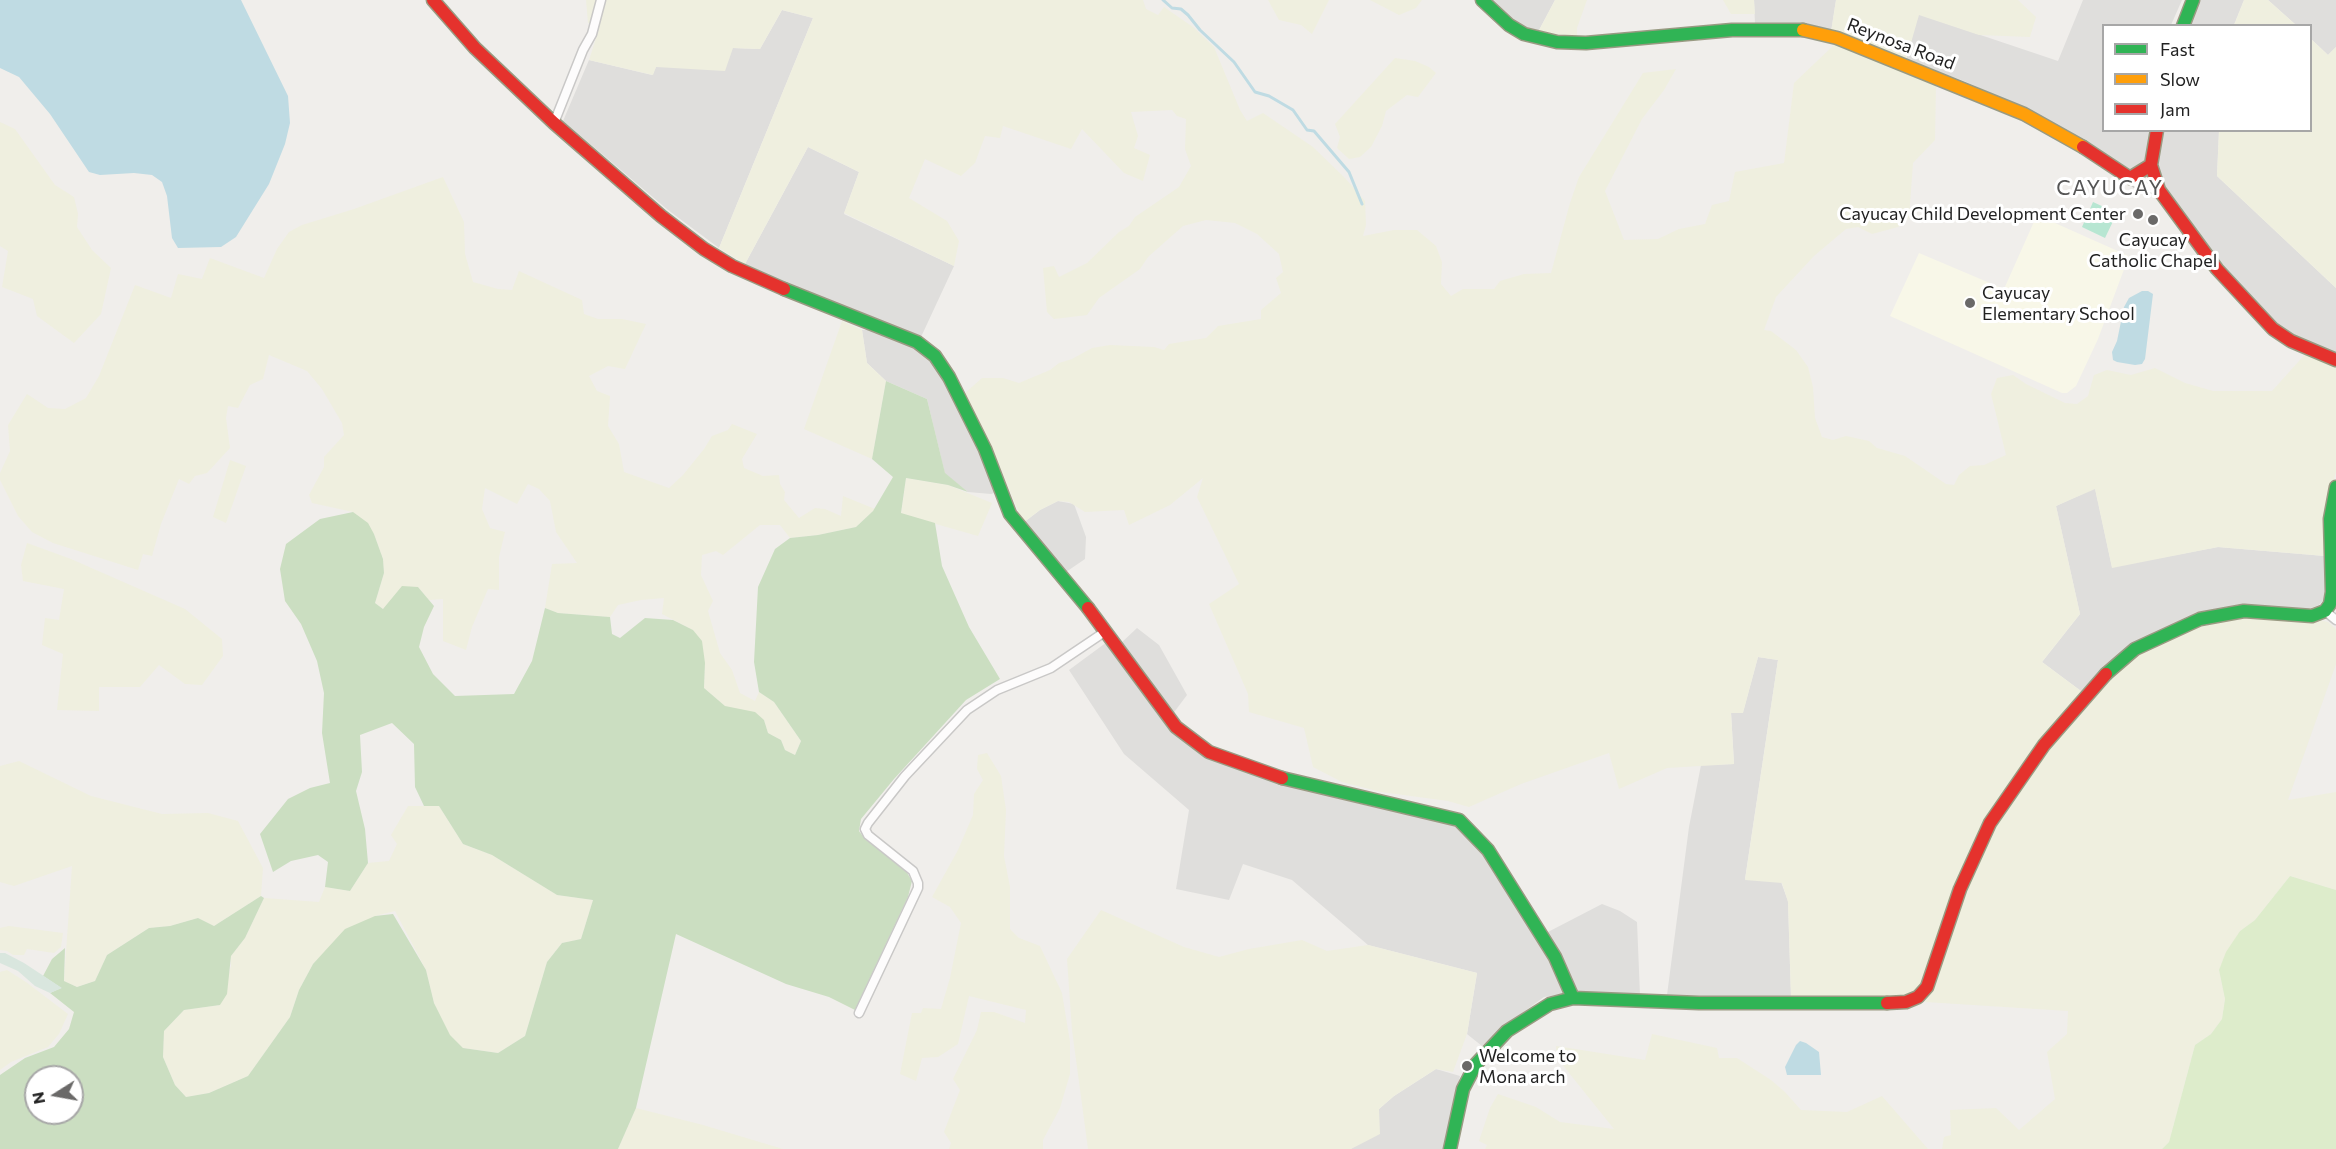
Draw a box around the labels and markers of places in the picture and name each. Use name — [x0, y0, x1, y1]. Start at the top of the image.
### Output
place label: Cayucay Child Development Center — [1839, 203, 2126, 225]
marker: Cayucay Child Development Center — [2131, 207, 2145, 221]
marker: Cayucay Catholic Chapel — [2146, 213, 2160, 227]
place label: Cayucay Catholic Chapel — [2089, 229, 2217, 272]
place label: Cayucay Elementary School — [1982, 282, 2135, 324]
marker: Cayucay Elementary School — [1963, 296, 1977, 310]
place label: Welcome to Mona arch — [1479, 1045, 1576, 1088]
marker: Welcome to Mona arch — [1460, 1059, 1474, 1073]

